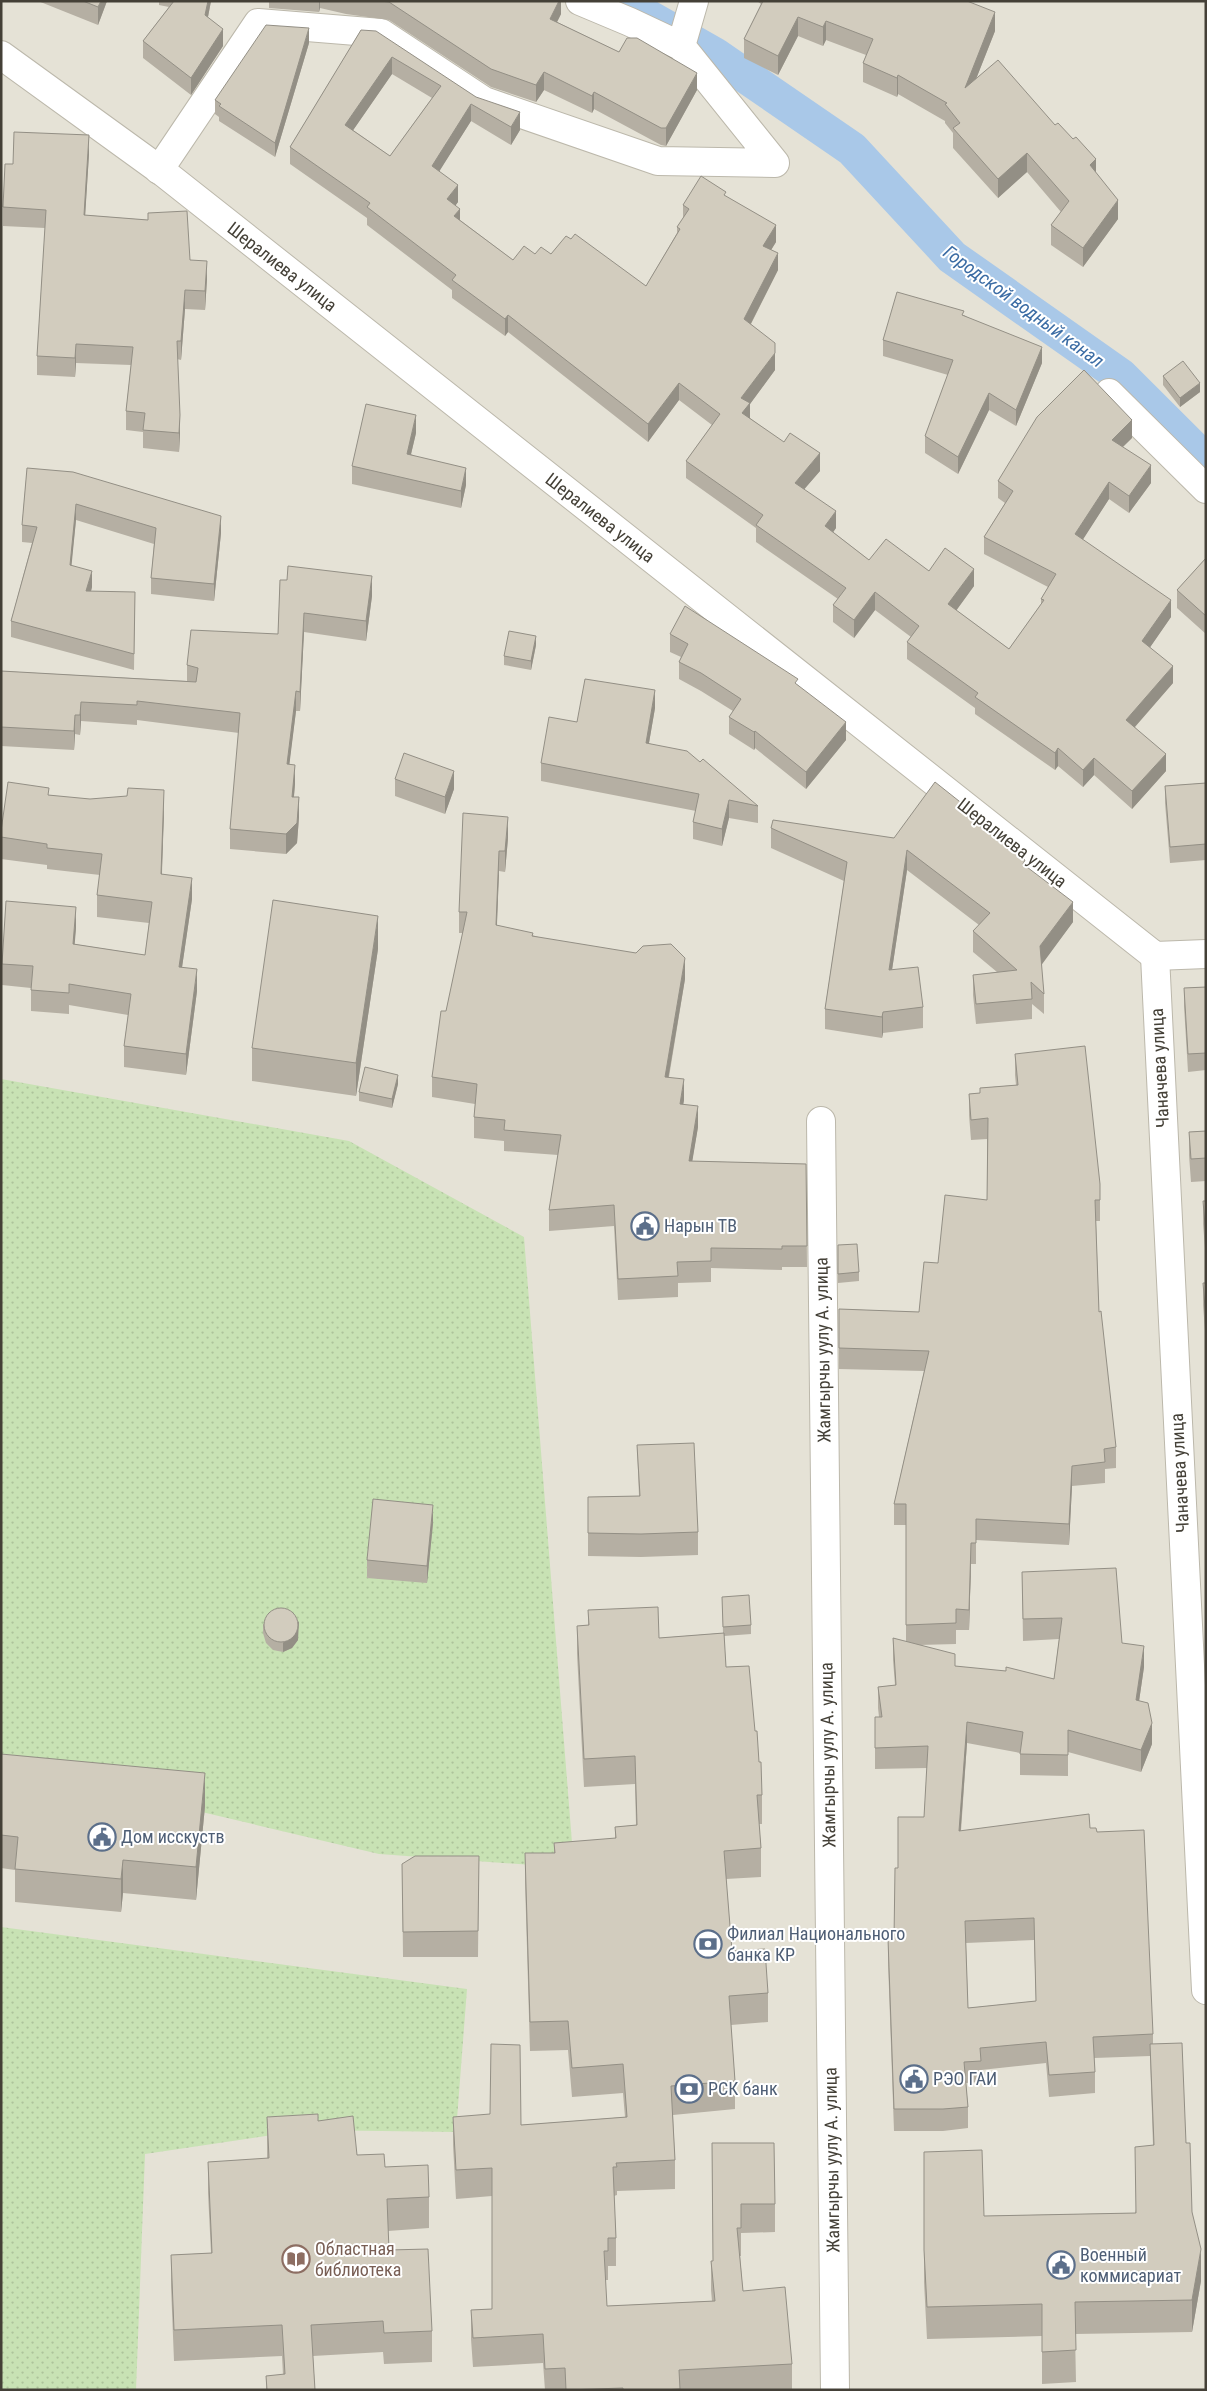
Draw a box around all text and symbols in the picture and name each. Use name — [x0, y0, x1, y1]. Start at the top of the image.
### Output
street label: Шералиева улица — [224, 217, 341, 316]
water label: Городской водный канал — [939, 240, 1109, 372]
street label: Шералиева улица — [542, 468, 659, 567]
street label: Шералиева улица — [954, 793, 1071, 892]
street label: Чаначева улица — [1146, 1008, 1173, 1128]
public building icon: Нарын ТВ — [630, 1211, 660, 1241]
place label: Нарын ТВ — [664, 1215, 737, 1236]
street label: Жамгырчы уулу А. улица — [810, 1257, 835, 1443]
street label: Чаначева улица — [1166, 1413, 1193, 1533]
street label: Жамгырчы уулу А. улица — [815, 1662, 840, 1848]
public building icon: Дом исскуств — [87, 1822, 117, 1852]
place label: Дом исскуств — [121, 1826, 225, 1847]
place label: Филиал Национального банка КР — [727, 1923, 905, 1965]
bank icon: Филиал Национального банка КР — [693, 1929, 723, 1959]
public building icon: РЭО ГАИ — [899, 2064, 929, 2094]
street label: Жамгырчы уулу А. улица — [819, 2067, 844, 2253]
place label: РЭО ГАИ — [933, 2068, 997, 2089]
bank icon: РСК банк — [674, 2074, 704, 2104]
place label: РСК банк — [708, 2078, 778, 2099]
place label: Областная библиотека — [315, 2238, 401, 2280]
library icon: Областная библиотека — [281, 2244, 311, 2274]
place label: Военный коммисариат — [1080, 2244, 1181, 2286]
public building icon: Военный коммисариат — [1046, 2250, 1076, 2280]

